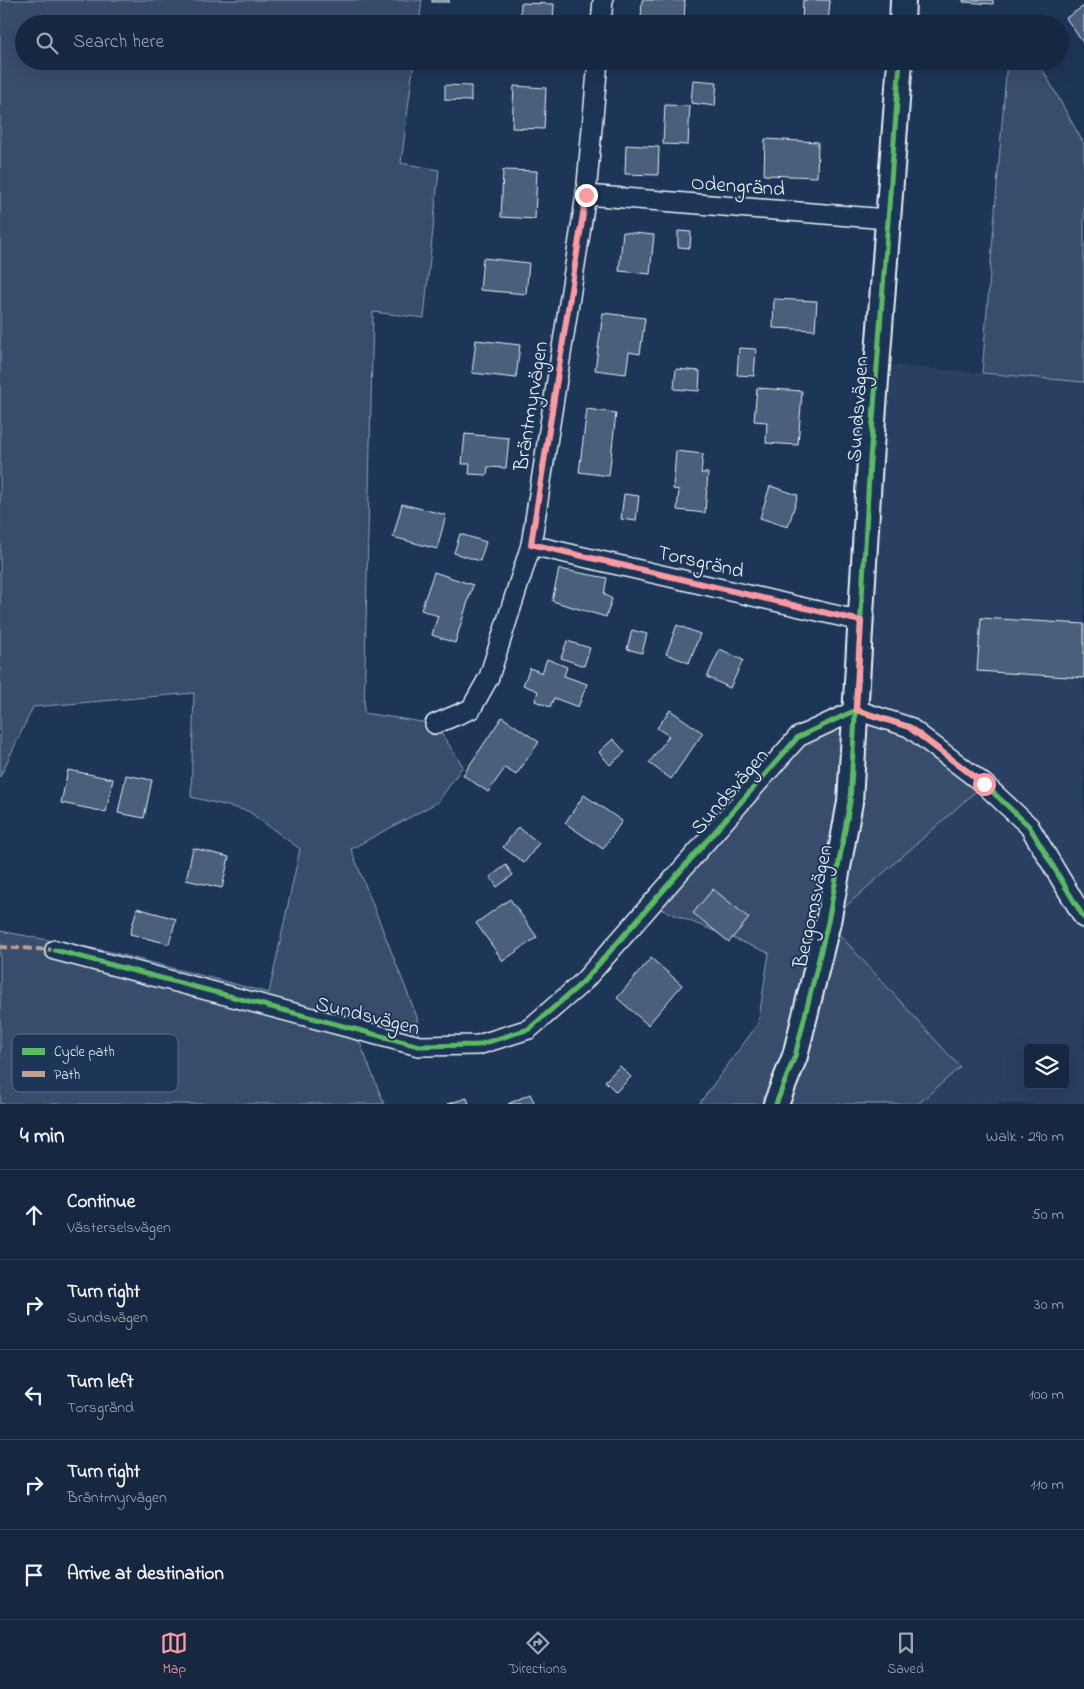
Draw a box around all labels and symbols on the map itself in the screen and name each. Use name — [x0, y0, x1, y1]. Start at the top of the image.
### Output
street label: Odengränd — [690, 169, 786, 207]
route end — [575, 184, 598, 207]
street label: Bräntmyrvägen — [507, 339, 559, 475]
street label: Sundsvägen — [840, 355, 880, 463]
street label: Torsgränd — [654, 538, 747, 589]
street label: Sundsvägen — [684, 742, 778, 844]
route start — [973, 773, 996, 796]
street label: Bergomsvägen — [786, 842, 844, 972]
street label: Sundsvägen — [312, 990, 423, 1046]
legend — [12, 1034, 178, 1092]
text: Cycle path — [54, 1042, 115, 1064]
text: Path — [54, 1065, 80, 1086]

